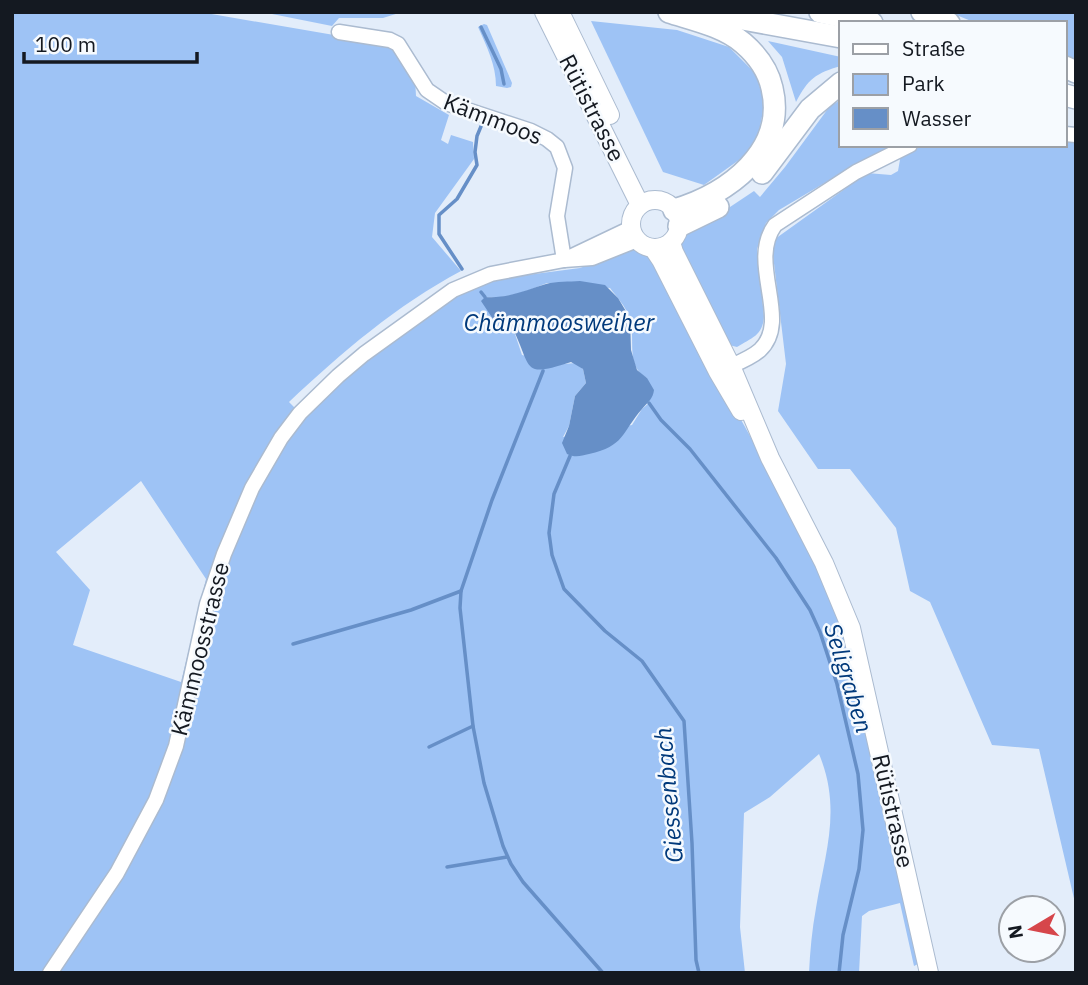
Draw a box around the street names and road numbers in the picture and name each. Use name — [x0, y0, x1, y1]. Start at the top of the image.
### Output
street label: Rütistrasse — [553, 49, 633, 166]
street label: Kämmoos — [440, 85, 547, 151]
street label: Kämmoosstrasse — [163, 559, 235, 739]
street label: Rütistrasse — [866, 751, 922, 871]

